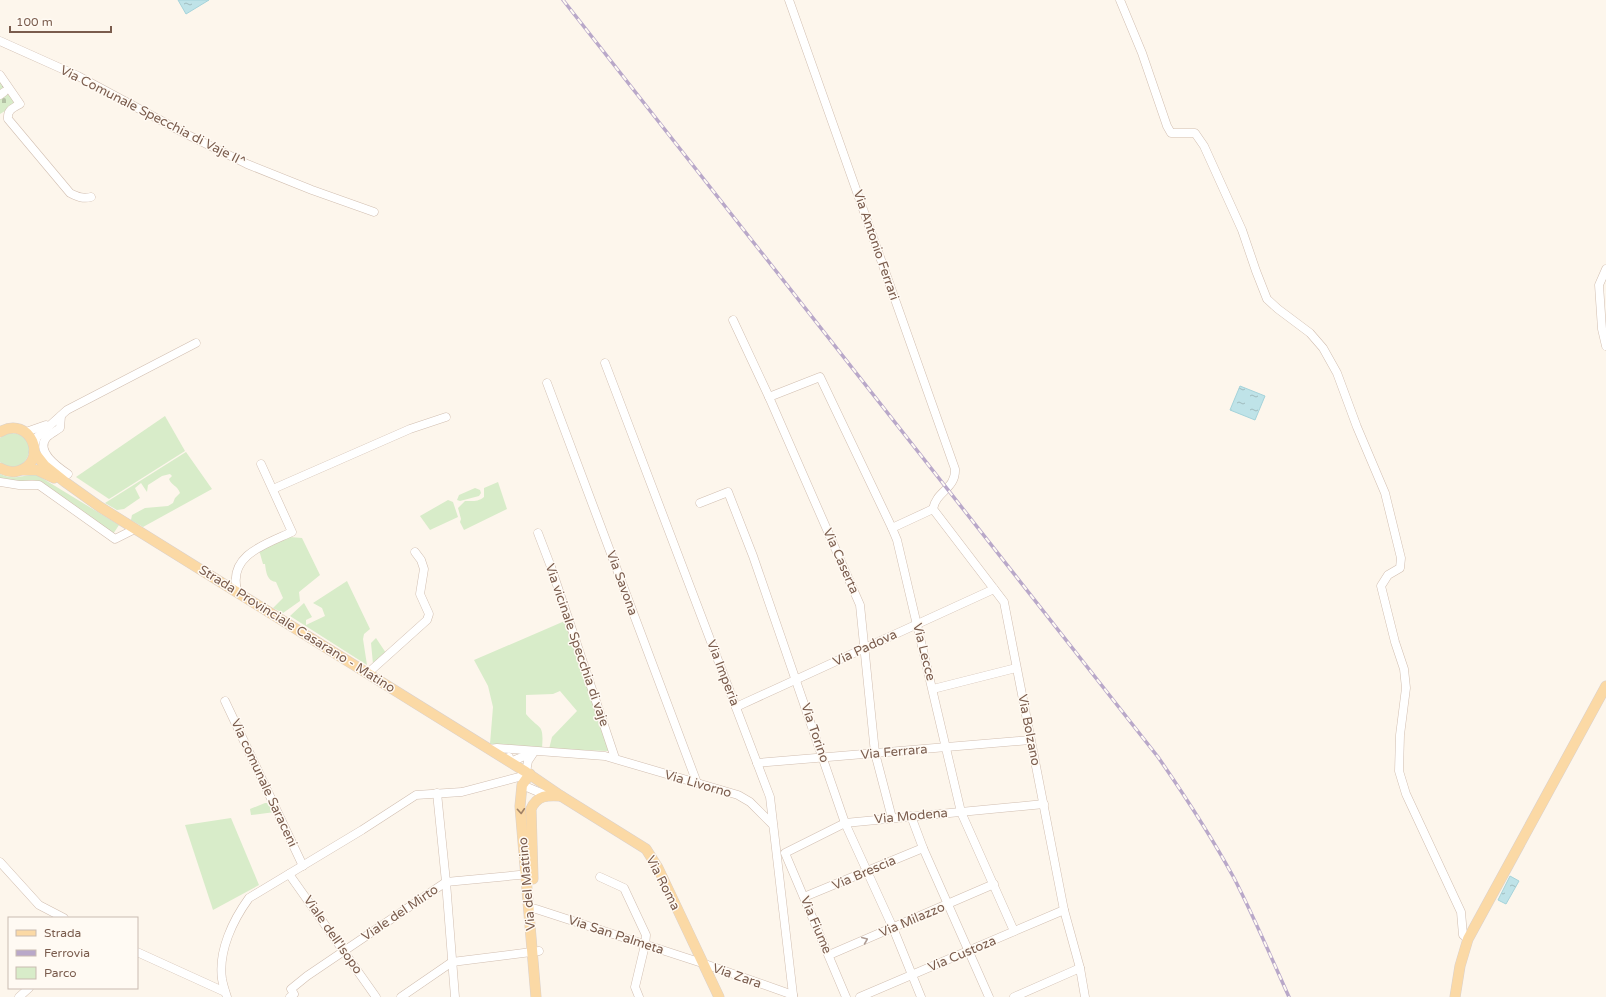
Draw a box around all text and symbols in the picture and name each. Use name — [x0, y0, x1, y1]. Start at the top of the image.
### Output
scale bar — [10, 8, 111, 34]
text: 100 m — [16, 15, 53, 29]
street label: Via Comunale Specchia di Vaje II^ — [57, 62, 249, 170]
street label: Via Antonio Ferrari — [850, 188, 902, 302]
street label: Via Caserta — [819, 526, 863, 596]
street label: Via Savona — [603, 548, 641, 618]
street label: Strada Provinciale Casarano - Matino — [196, 562, 398, 696]
street label: Via vicinale Specchia di vaje — [542, 562, 612, 728]
street label: Via Lecce — [909, 622, 939, 682]
street label: Via Padova — [831, 626, 899, 670]
street label: Via Imperia — [703, 638, 743, 708]
street label: Via Bolzano — [1014, 693, 1044, 767]
street label: Via Torino — [797, 701, 833, 765]
street label: Via comunale Saraceni — [227, 716, 301, 850]
street label: Via Ferrara — [860, 741, 928, 763]
street label: Via Livorno — [663, 767, 733, 801]
street label: Via Modena — [873, 805, 949, 827]
one-way arrow — [516, 807, 525, 814]
street label: Via del Mattino — [515, 837, 539, 931]
street label: Via Brescia — [830, 852, 898, 894]
street label: Via Roma — [642, 853, 684, 913]
street label: Viale del Mirto — [359, 881, 441, 945]
street label: Viale dell'Isopo — [300, 893, 366, 977]
street label: Via Fiume — [797, 894, 835, 956]
street label: Via Milazzo — [877, 899, 947, 941]
street label: Via San Palmeta — [566, 912, 666, 958]
legend — [8, 917, 138, 989]
text: Strada — [44, 926, 81, 940]
street label: Via Custoza — [926, 932, 998, 976]
one-way arrow — [860, 937, 868, 945]
text: Ferrovia — [44, 946, 90, 960]
street label: Via Zara — [710, 960, 764, 992]
text: Parco — [44, 966, 77, 980]

